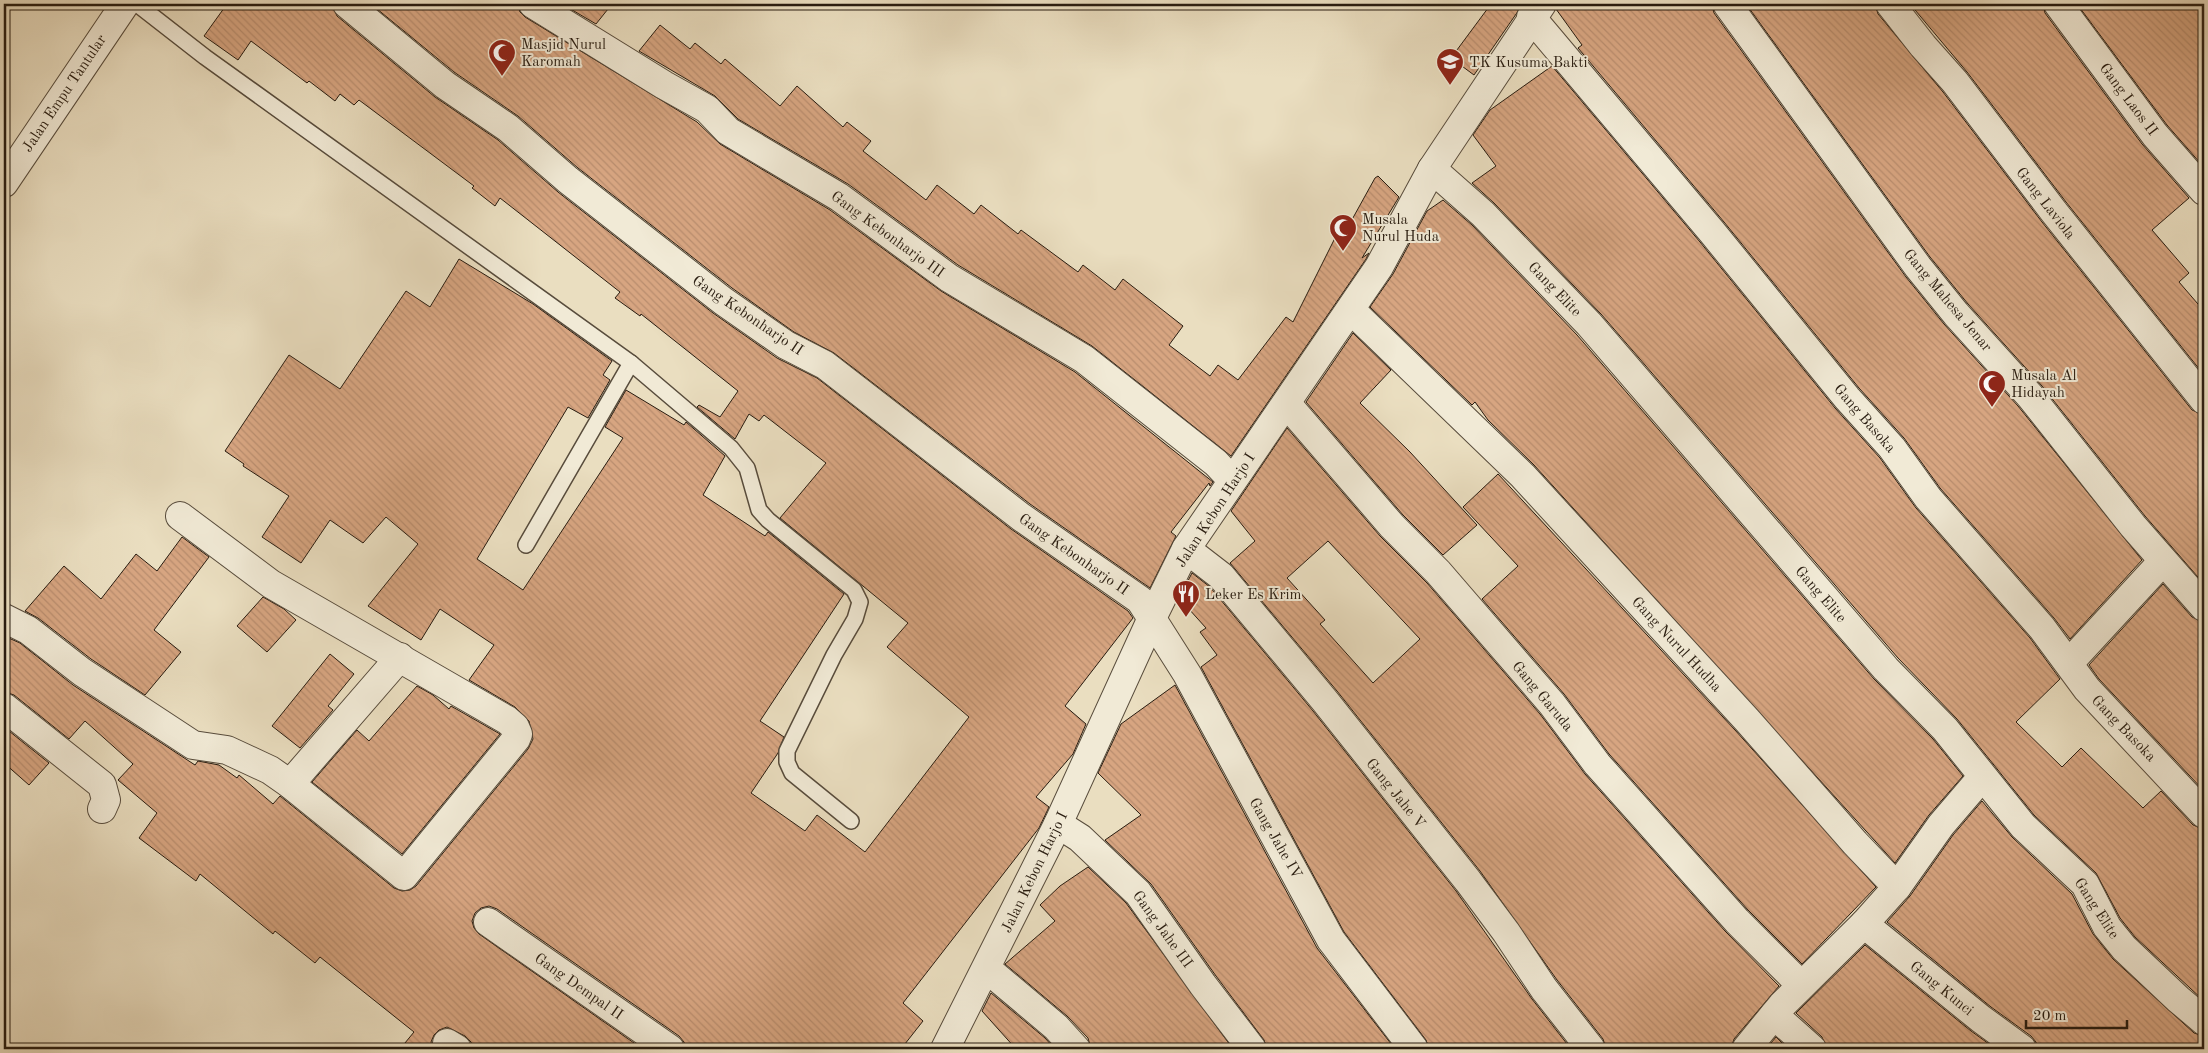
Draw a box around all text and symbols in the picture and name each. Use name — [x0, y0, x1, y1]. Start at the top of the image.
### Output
street label: Jalan Empu Tantular — [20, 33, 110, 155]
mosque icon: Masjid Nurul Karomah — [487, 38, 517, 77]
place label: Masjid Nurul Karomah — [521, 38, 606, 70]
school or university icon: TK Kusuma Bakti — [1435, 47, 1465, 86]
place label: TK Kusuma Bakti — [1469, 56, 1588, 71]
street label: Gang Laos II — [2096, 61, 2160, 139]
street label: Gang Laviola — [2012, 165, 2078, 243]
street label: Gang Kebonharjo III — [828, 189, 947, 281]
mosque icon: Musala Nurul Huda — [1328, 213, 1358, 252]
place label: Musala Nurul Huda — [1362, 213, 1440, 245]
street label: Gang Mahesa Jenar — [1900, 247, 1994, 355]
street label: Gang Elite — [1524, 260, 1583, 320]
street label: Gang Kebonharjo II — [689, 274, 805, 359]
mosque icon: Musala Al Hidayah — [1977, 369, 2007, 408]
place label: Musala Al Hidayah — [2011, 369, 2077, 401]
street label: Gang Basoka — [1830, 382, 1898, 457]
street label: Jalan Kebon Harjo I — [1174, 451, 1259, 571]
street label: Gang Kebonharjo II — [1016, 512, 1131, 599]
street label: Gang Elite — [1792, 564, 1848, 626]
restaurant icon: Leker Es Krim — [1171, 579, 1201, 618]
place label: Leker Es Krim — [1205, 588, 1302, 603]
street label: Gang Nurul Hudha — [1628, 595, 1724, 696]
street label: Gang Garuda — [1508, 659, 1576, 735]
street label: Gang Basoka — [2088, 693, 2158, 765]
street label: Gang Jahe V — [1362, 756, 1428, 832]
street label: Gang Jahe IV — [1245, 796, 1304, 882]
street label: Jalan Kebon Harjo I — [1000, 810, 1071, 936]
street label: Gang Elite — [2071, 876, 2121, 942]
street label: Gang Jahe III — [1129, 889, 1195, 971]
street label: Gang Dempal II — [531, 951, 625, 1023]
street label: Gang Kunci — [1907, 959, 1976, 1019]
scale bar — [2026, 998, 2127, 1030]
text: 20 m — [2033, 1009, 2067, 1024]

